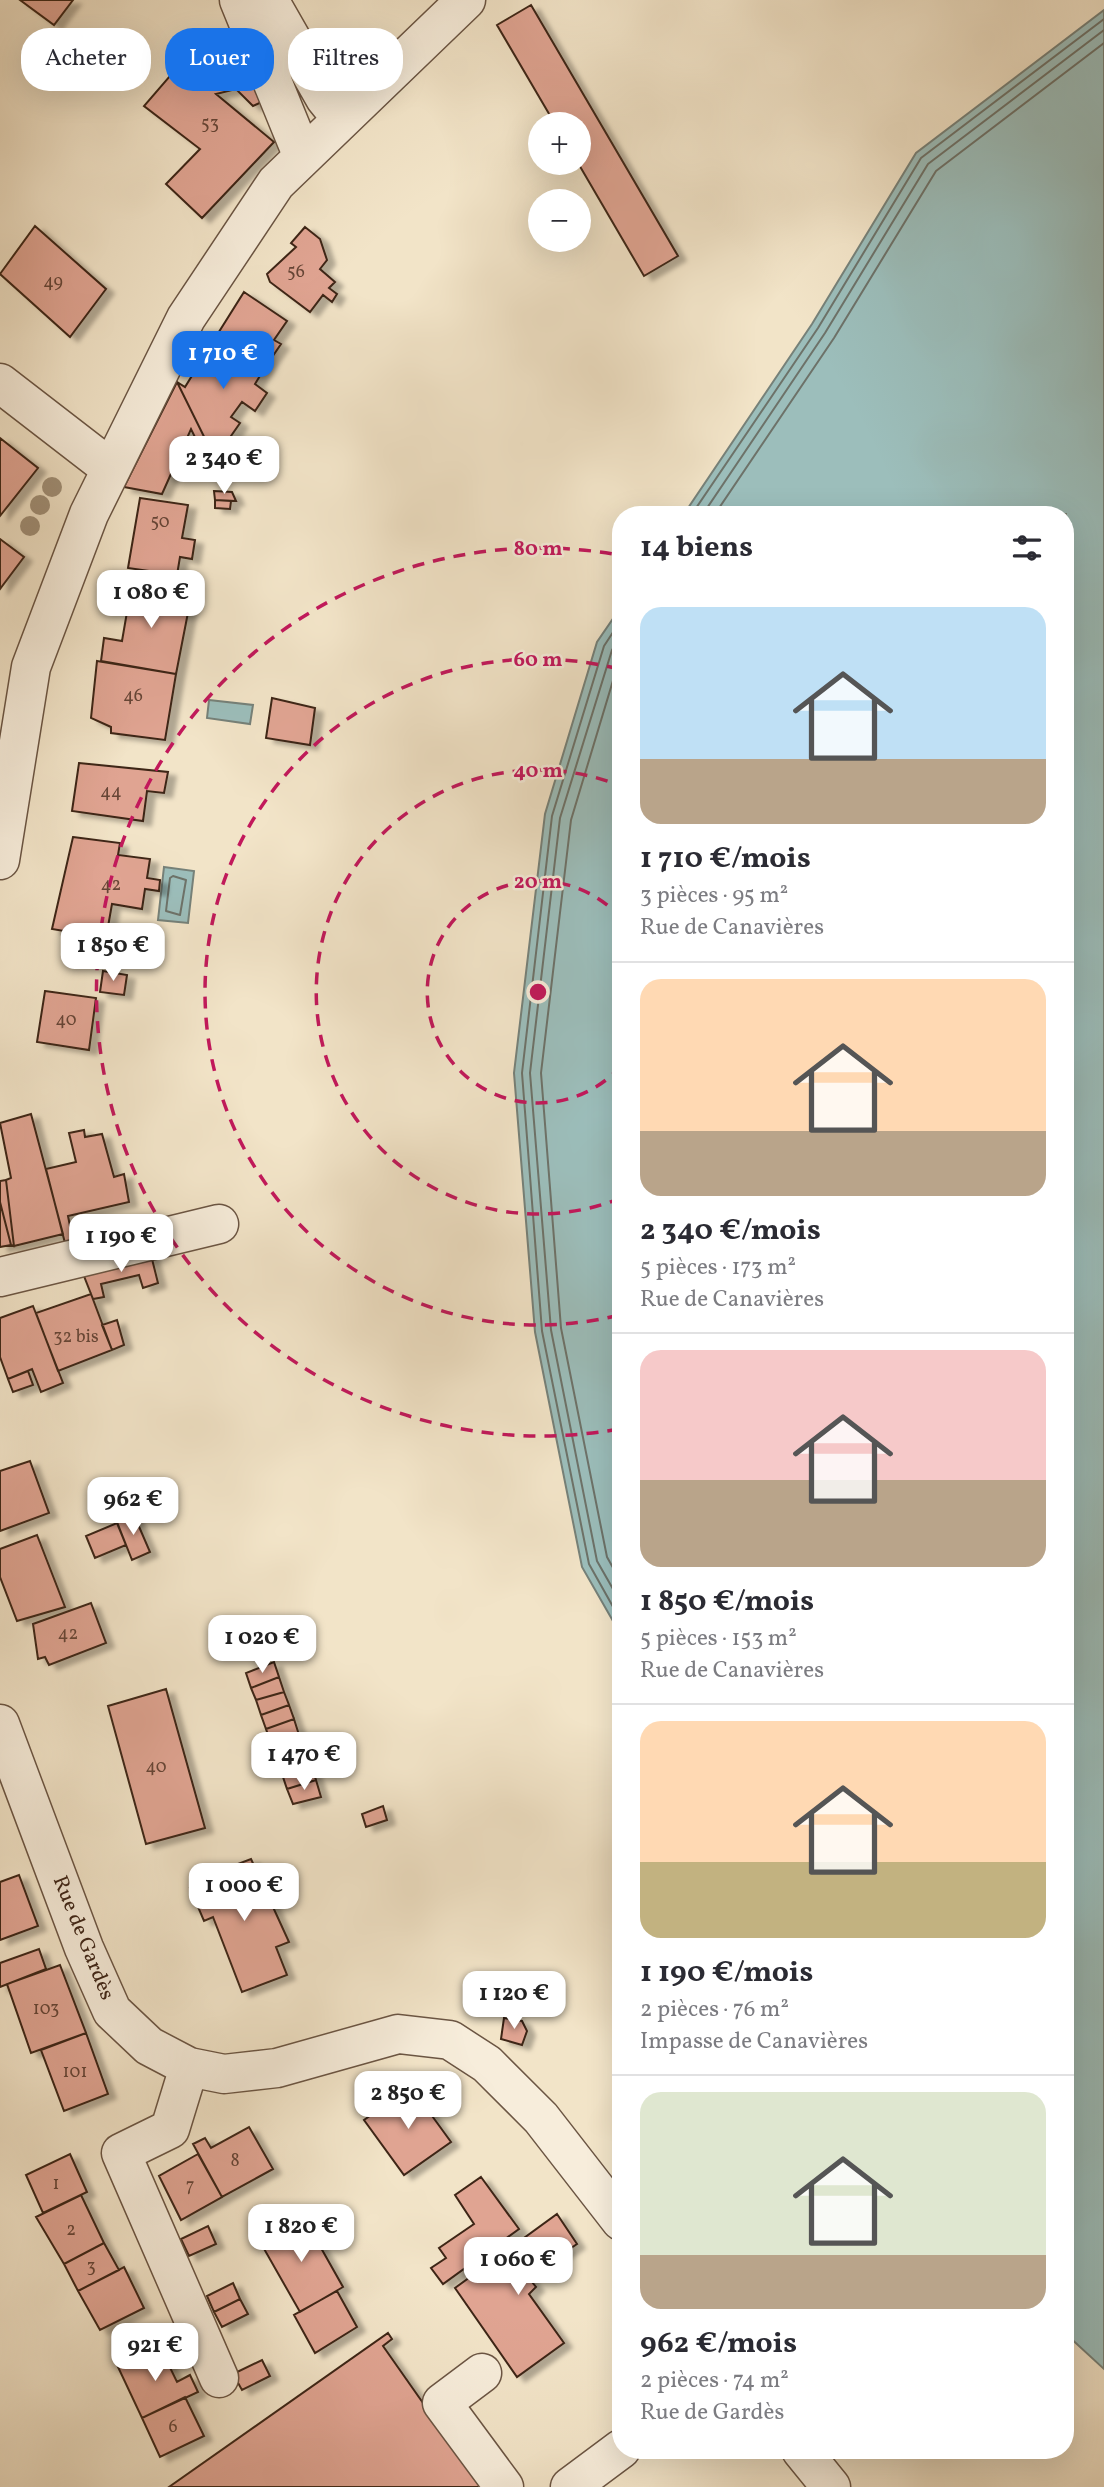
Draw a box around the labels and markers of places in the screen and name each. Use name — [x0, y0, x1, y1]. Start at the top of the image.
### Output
pin: 1 710 € — [158, 332, 288, 391]
pin: 2 340 € — [159, 436, 289, 496]
pin: 1 080 € — [86, 570, 216, 630]
pin: 1 850 € — [48, 923, 178, 983]
centre of rings — [526, 980, 550, 1004]
pin: 1 190 € — [56, 1214, 186, 1274]
pin: 962 € — [84, 1478, 182, 1537]
pin: 1 020 € — [197, 1616, 327, 1675]
pin: 1 470 € — [239, 1732, 369, 1792]
pin: 1 000 € — [179, 1864, 309, 1923]
pin: 1 120 € — [449, 1972, 579, 2031]
pin: 2 850 € — [343, 2072, 473, 2131]
pin: 1 820 € — [236, 2204, 366, 2264]
pin: 1 060 € — [453, 2238, 583, 2297]
pin: 921 € — [106, 2324, 204, 2383]

